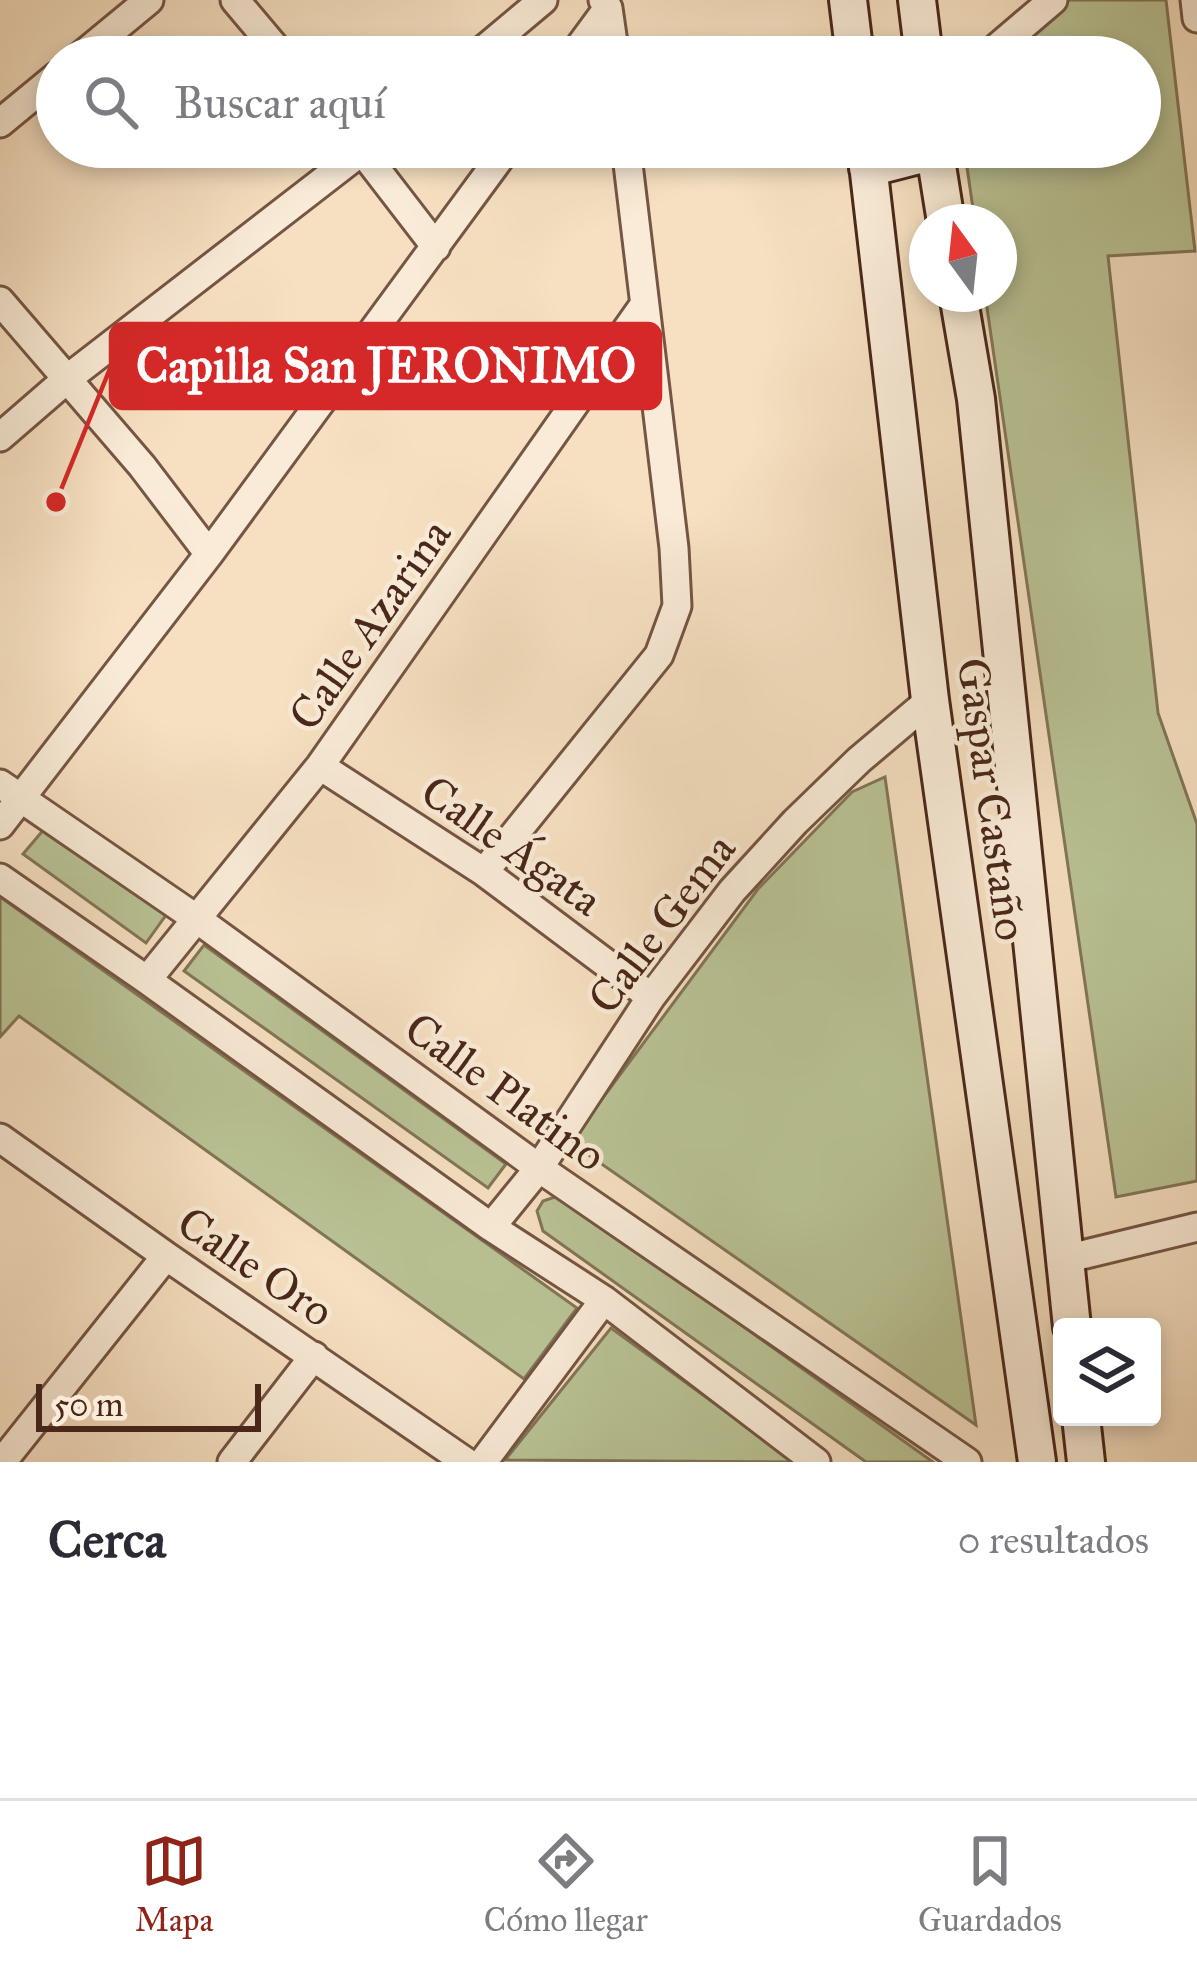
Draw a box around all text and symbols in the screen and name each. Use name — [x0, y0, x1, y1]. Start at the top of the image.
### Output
search box — [36, 36, 1161, 168]
icon: search — [78, 69, 144, 135]
text: Buscar aquí — [174, 75, 386, 130]
north arrow — [909, 204, 1017, 312]
callout: Capilla San JERONIMO — [111, 324, 660, 408]
text: Capilla San JERONIMO — [136, 336, 636, 396]
street label: Calle Azarina — [277, 508, 462, 740]
street label: Gaspar Castaño — [945, 654, 1040, 944]
street label: Calle Ágata — [411, 763, 612, 927]
street label: Calle Gema — [576, 823, 747, 1024]
street label: Calle Platino — [395, 1000, 617, 1183]
street label: Calle Oro — [167, 1194, 344, 1338]
map controls — [1053, 1318, 1161, 1426]
button: layers — [1053, 1318, 1161, 1426]
scale bar — [36, 1378, 261, 1431]
text: 50 m — [54, 1385, 123, 1425]
text: Cerca — [48, 1509, 166, 1571]
text: 0 resultados — [958, 1516, 1149, 1564]
tab: Mapa — [135, 1828, 214, 1940]
tab: Cómo llegar — [484, 1828, 648, 1940]
tab: Guardados — [918, 1828, 1062, 1940]

